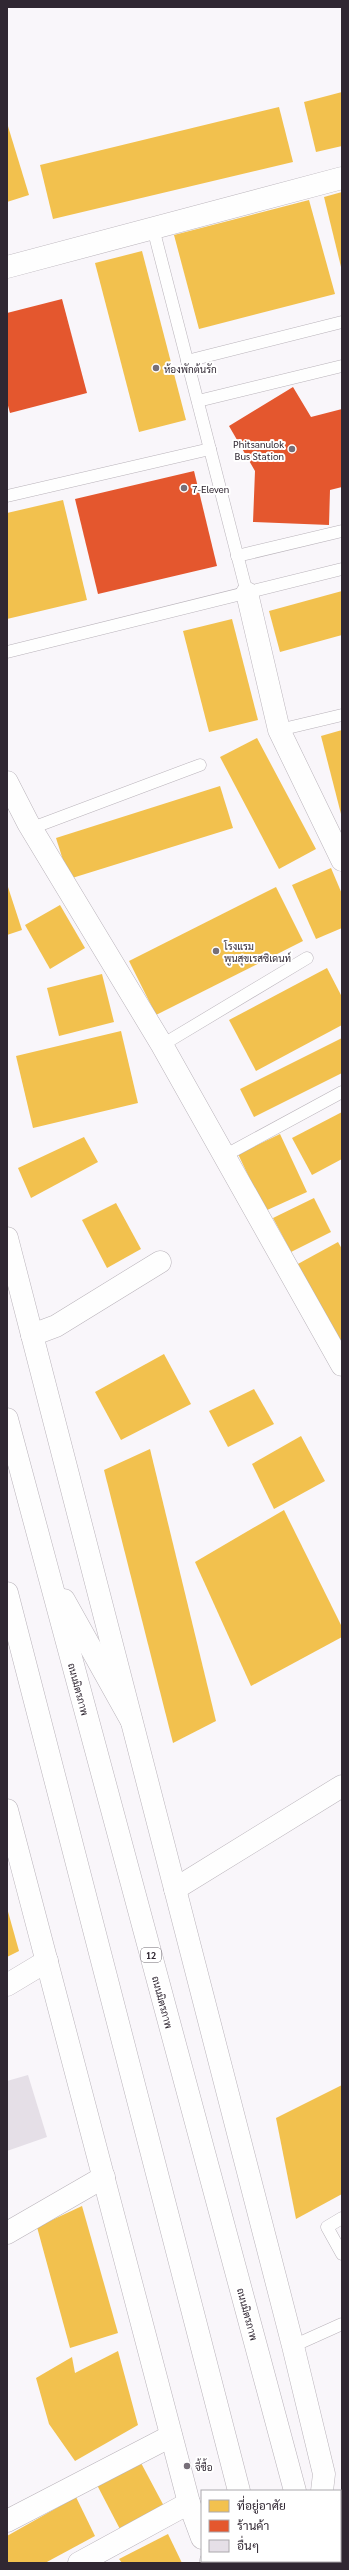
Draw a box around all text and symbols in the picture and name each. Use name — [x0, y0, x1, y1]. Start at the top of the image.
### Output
place label: ห้องพักต้นรัก — [164, 362, 217, 375]
marker: ห้องพักต้นรัก — [151, 363, 161, 373]
place label: Phitsanulok Bus Station — [233, 437, 284, 462]
marker: Phitsanulok Bus Station — [287, 444, 297, 454]
place label: 7-Eleven — [192, 482, 229, 495]
marker: 7-Eleven — [179, 483, 189, 493]
place label: โรงแรม พูนสุขเรสซิเดนท์ — [223, 939, 291, 966]
marker: โรงแรม พูนสุขเรสซิเดนท์ — [211, 946, 221, 956]
street label: ถนนมิตรภาพ — [66, 1661, 92, 1717]
road number: 12 — [141, 1948, 161, 1962]
street label: ถนนมิตรภาพ — [150, 1974, 176, 2030]
street label: ถนนมิตรภาพ — [235, 2286, 261, 2342]
place label: จี้ซื้อ — [194, 2458, 213, 2473]
marker: จี้ซื้อ — [182, 2461, 192, 2471]
legend — [201, 2490, 341, 2562]
text: ที่อยู่อาศัย — [237, 2495, 286, 2514]
text: ร้านค้า — [237, 2517, 269, 2533]
text: อื่นๆ — [237, 2535, 259, 2553]

